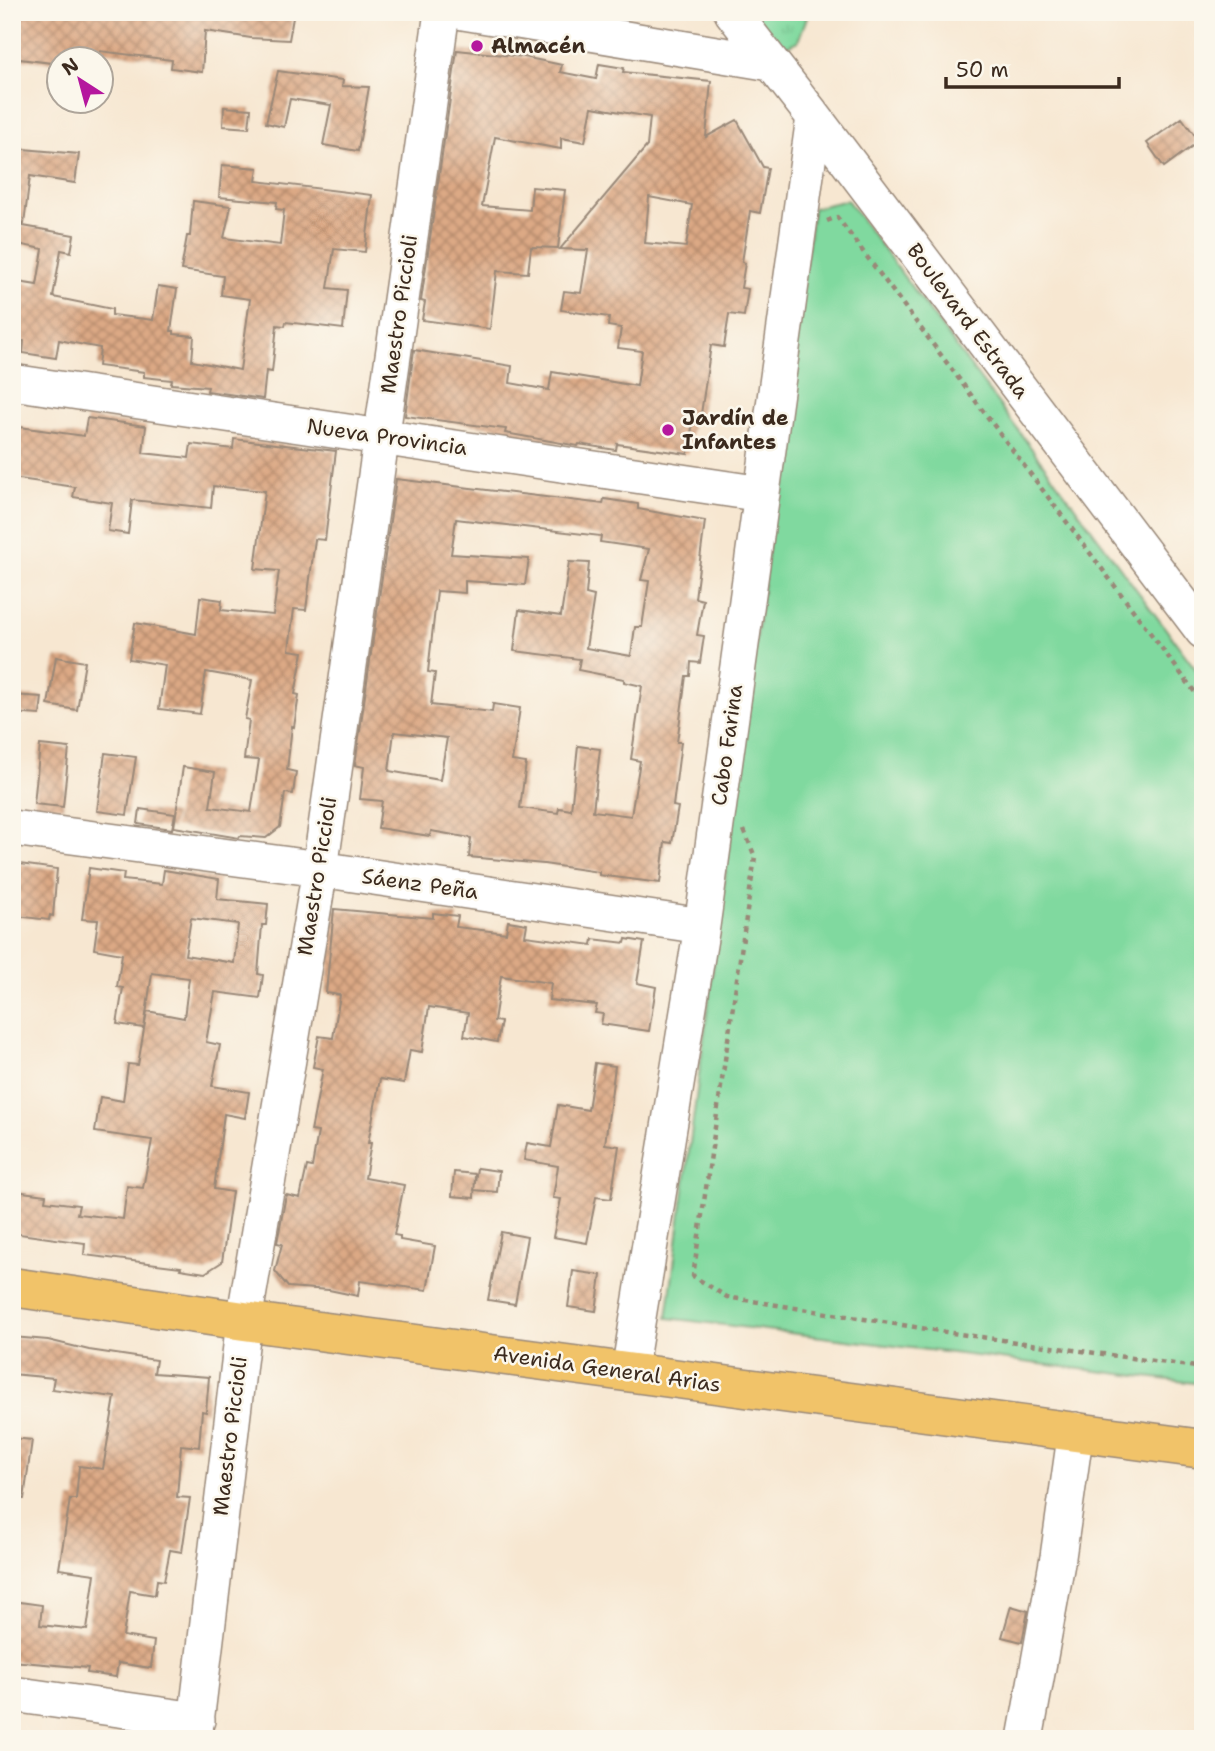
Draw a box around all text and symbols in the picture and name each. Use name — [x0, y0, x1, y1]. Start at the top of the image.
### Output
place label: Almacén — [491, 32, 585, 60]
marker: Almacén — [469, 38, 485, 54]
north arrow — [46, 46, 116, 116]
scale bar — [946, 46, 1119, 90]
text: N — [57, 52, 84, 81]
text: 50 m — [956, 56, 1009, 84]
street label: Maestro Piccioli — [374, 233, 424, 395]
street label: Boulevard Estrada — [900, 238, 1036, 404]
place label: Jardín de Infantes — [682, 404, 789, 456]
street label: Nueva Provincia — [305, 412, 469, 462]
marker: Jardín de Infantes — [660, 422, 676, 438]
street label: Cabo Farina — [705, 683, 749, 807]
street label: Maestro Piccioli — [291, 795, 343, 957]
street label: Sáenz Peña — [360, 862, 480, 906]
street label: Avenida General Arias — [491, 1339, 723, 1399]
street label: Maestro Piccioli — [206, 1355, 254, 1517]

